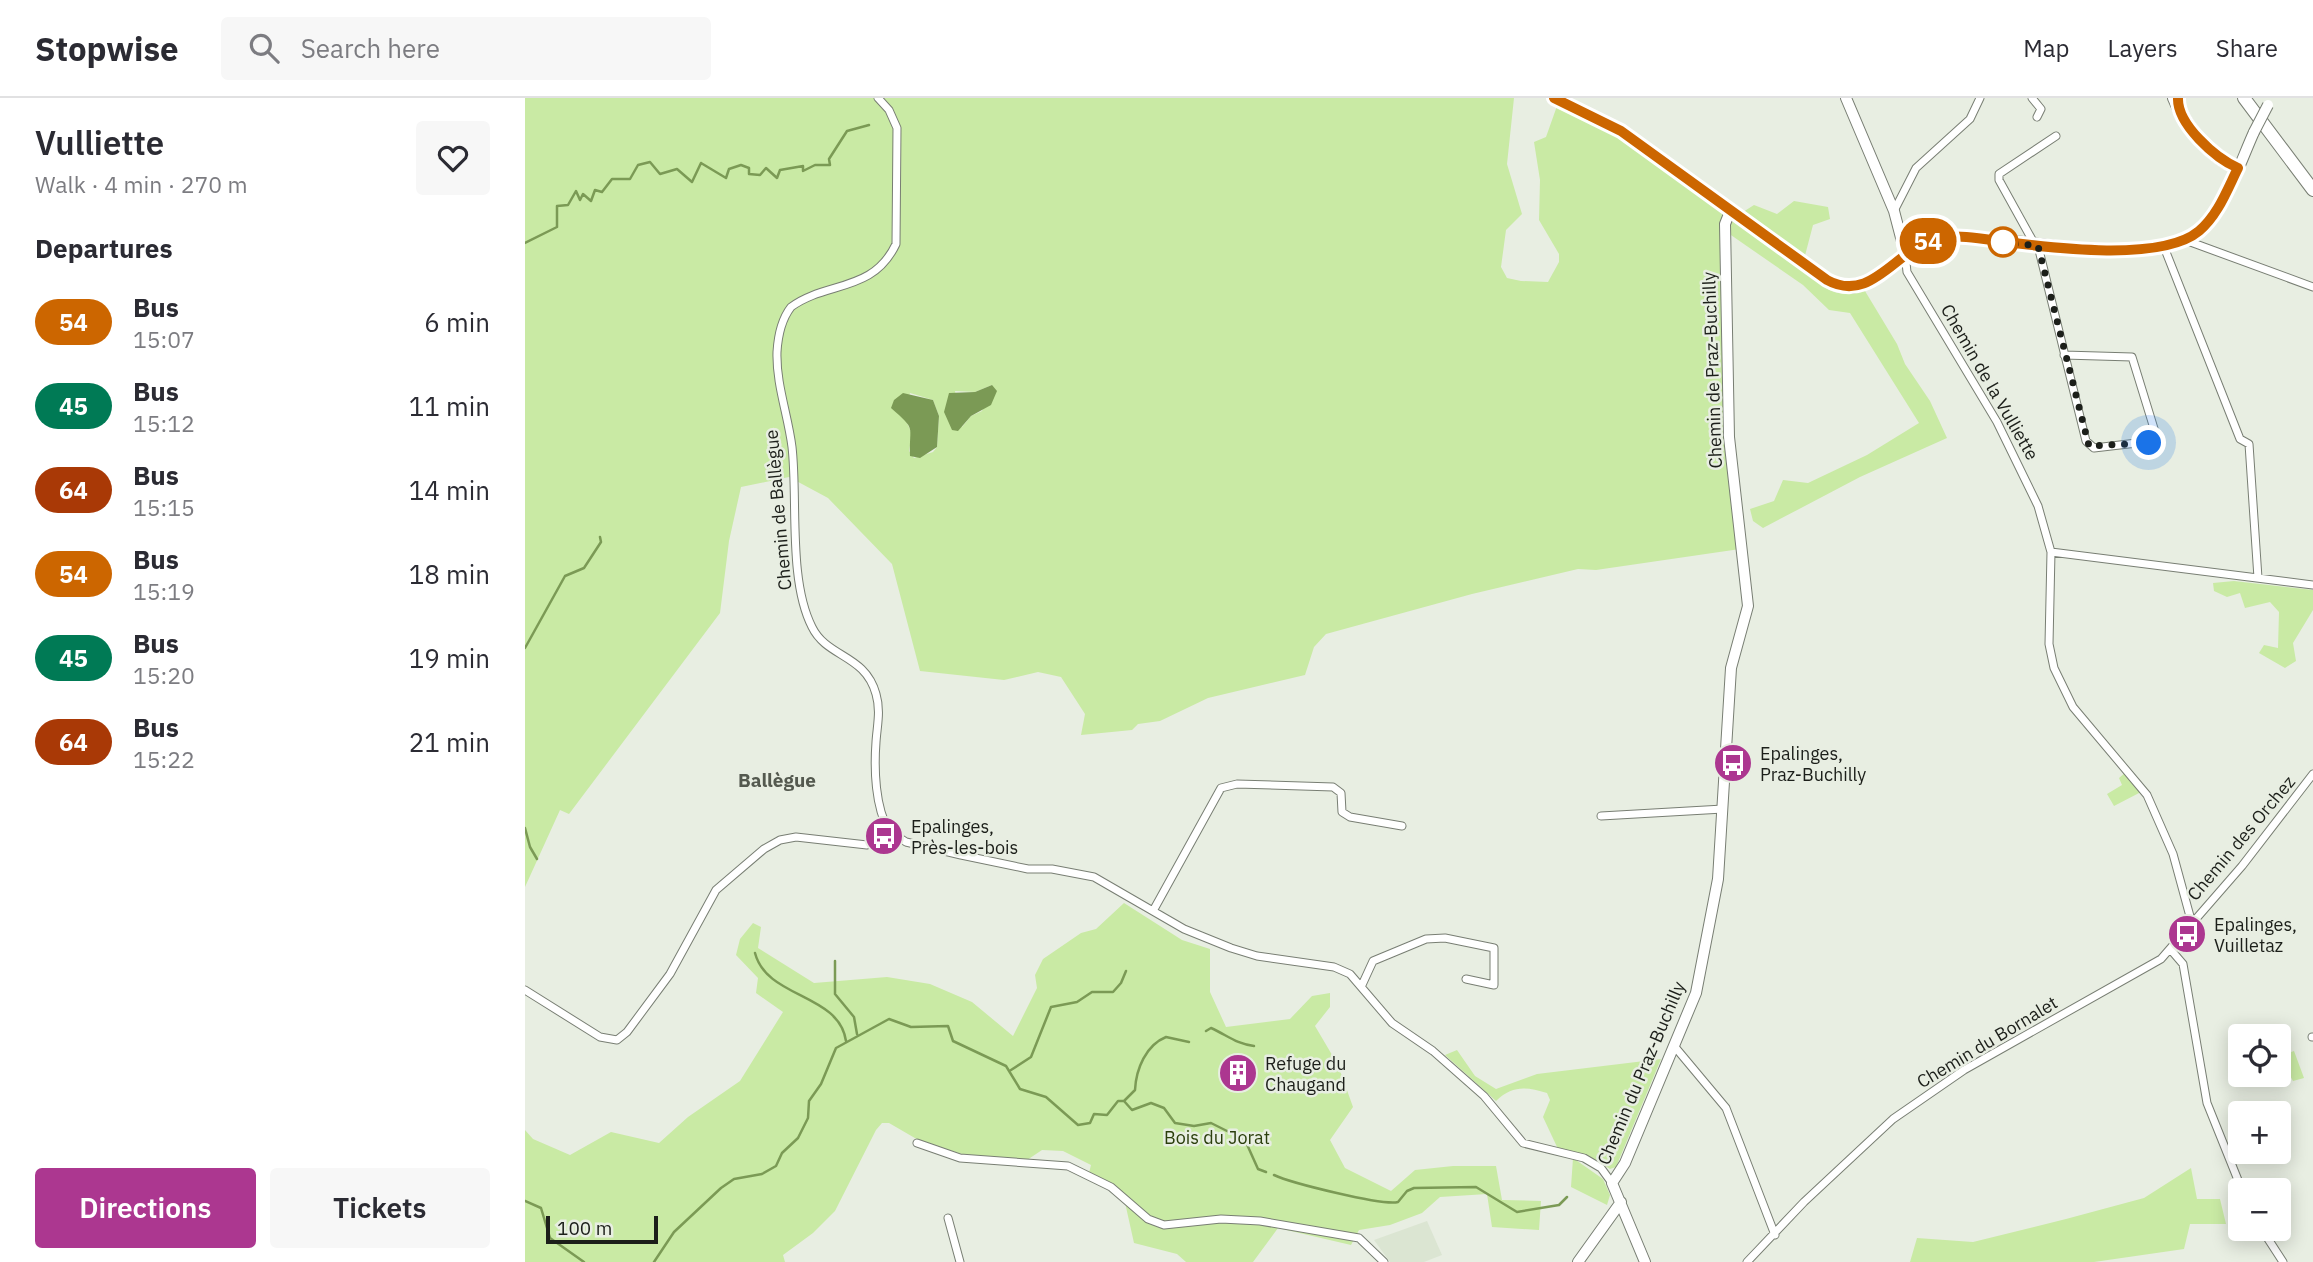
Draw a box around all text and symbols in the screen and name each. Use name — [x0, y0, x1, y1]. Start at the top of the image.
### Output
search box — [221, 17, 711, 80]
text: Stopwise — [35, 27, 179, 70]
icon: search — [245, 29, 283, 67]
text: Search here — [301, 31, 440, 65]
text: Map — [2023, 32, 2070, 64]
text: Layers — [2108, 32, 2178, 64]
text: Share — [2216, 32, 2278, 64]
text: Vulliette — [35, 121, 164, 164]
button: heart — [416, 121, 490, 195]
text: Walk · 4 min · 270 m — [35, 169, 248, 199]
line badge: 54 — [1897, 218, 1959, 264]
text: 54 — [1914, 225, 1942, 257]
unlabelled marker — [1988, 227, 2018, 257]
text: Departures — [35, 231, 173, 265]
street label: Chemin de Praz-Buchilly — [1697, 271, 1727, 469]
text: Bus — [133, 290, 179, 324]
street label: Chemin de la Vulliette — [1936, 300, 2044, 464]
text: 6 min — [424, 305, 490, 339]
text: 54 — [59, 306, 88, 338]
text: 15:07 — [133, 324, 195, 354]
text: Bus — [133, 374, 179, 408]
text: 11 min — [409, 389, 490, 423]
text: 45 — [59, 390, 88, 422]
text: 15:12 — [133, 408, 195, 438]
your location — [2131, 425, 2166, 460]
street label: Chemin de Ballègue — [760, 429, 796, 591]
text: Bus — [133, 458, 179, 492]
text: 14 min — [409, 473, 490, 507]
text: 64 — [59, 474, 88, 506]
text: 15:15 — [133, 492, 195, 522]
text: Bus — [133, 542, 179, 576]
text: 18 min — [409, 557, 490, 591]
text: 54 — [59, 558, 88, 590]
text: 15:19 — [133, 576, 195, 606]
text: Bus — [133, 626, 179, 660]
text: 19 min — [409, 641, 490, 675]
text: 45 — [59, 642, 88, 674]
text: 15:20 — [133, 660, 195, 690]
text: Bus — [133, 710, 179, 744]
text: 21 min — [409, 725, 490, 759]
text: 64 — [59, 726, 88, 758]
bus stop icon: Epalinges, Praz-Buchilly — [1712, 742, 1754, 784]
place label: Epalinges, Praz-Buchilly — [1760, 742, 1866, 786]
text: 15:22 — [133, 744, 195, 774]
district label: Ballègue — [738, 768, 816, 792]
street label: Chemin des Orchez — [2182, 771, 2300, 905]
bus stop icon: Epalinges, Près-les-bois — [863, 815, 905, 857]
place label: Epalinges, Près-les-bois — [911, 815, 1018, 859]
bus stop icon: Epalinges, Vuilletaz — [2166, 913, 2208, 955]
place label: Epalinges, Vuilletaz — [2214, 913, 2297, 957]
street label: Chemin du Praz-Buchilly — [1592, 978, 1690, 1168]
street label: Chemin du Bornalet — [1912, 991, 2062, 1093]
map controls — [2228, 1024, 2291, 1241]
button: locate — [2228, 1024, 2291, 1087]
building icon: Refuge du Chaugand — [1217, 1052, 1259, 1094]
place label: Refuge du Chaugand — [1265, 1052, 1346, 1096]
button: + — [2228, 1101, 2291, 1164]
park label: Bois du Jorat — [1164, 1126, 1270, 1149]
button: Directions — [35, 1168, 256, 1248]
button: Tickets — [270, 1168, 490, 1248]
button: − — [2228, 1178, 2291, 1241]
scale bar — [546, 1213, 658, 1245]
text: 100 m — [557, 1216, 612, 1240]

